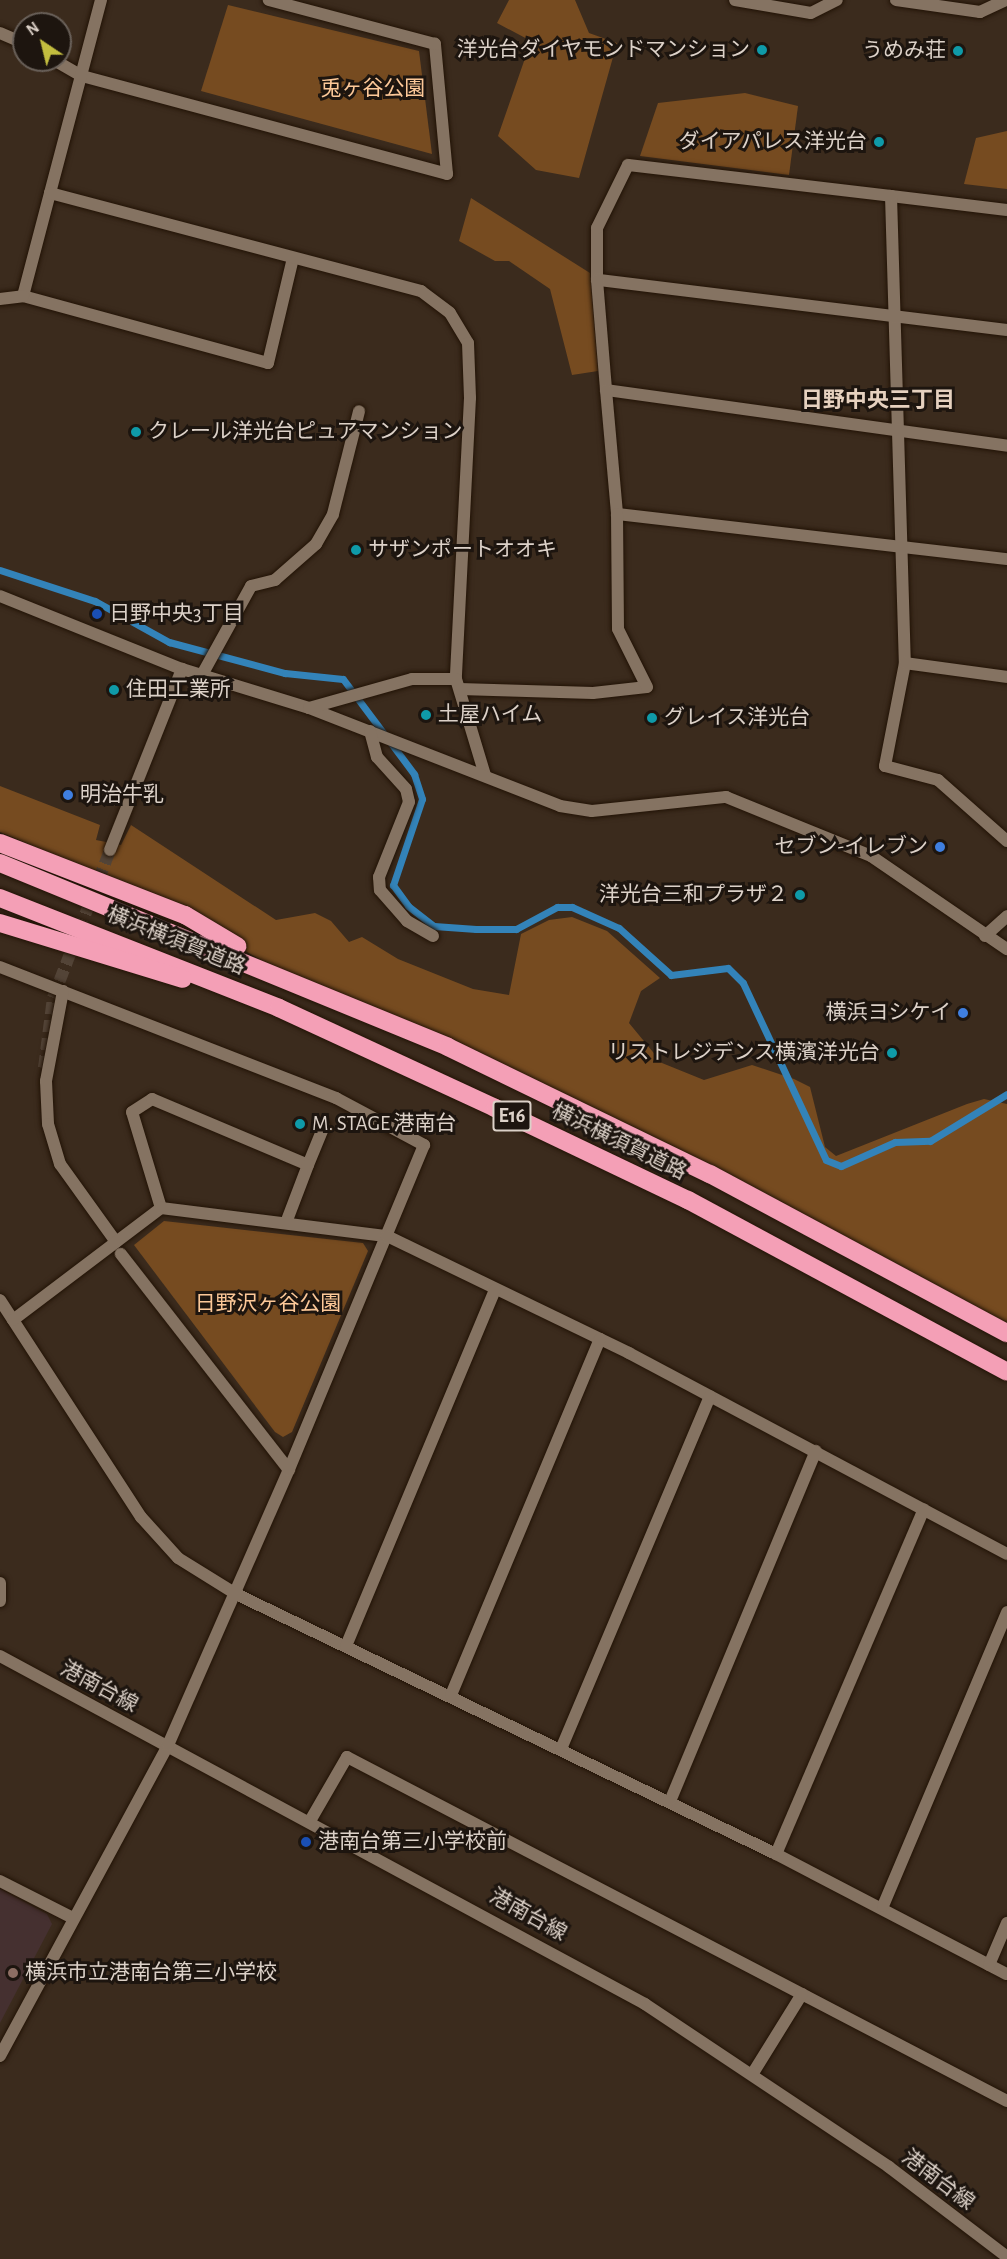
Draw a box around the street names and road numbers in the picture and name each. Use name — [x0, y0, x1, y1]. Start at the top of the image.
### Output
street label: 横浜横須賀道路 — [103, 902, 249, 980]
street label: 横浜横須賀道路 — [547, 1098, 691, 1186]
road number: E16 — [491, 1099, 533, 1133]
street label: 港南台線 — [56, 1656, 142, 1718]
street label: 港南台線 — [485, 1884, 571, 1946]
street label: 港南台線 — [897, 2145, 979, 2215]

